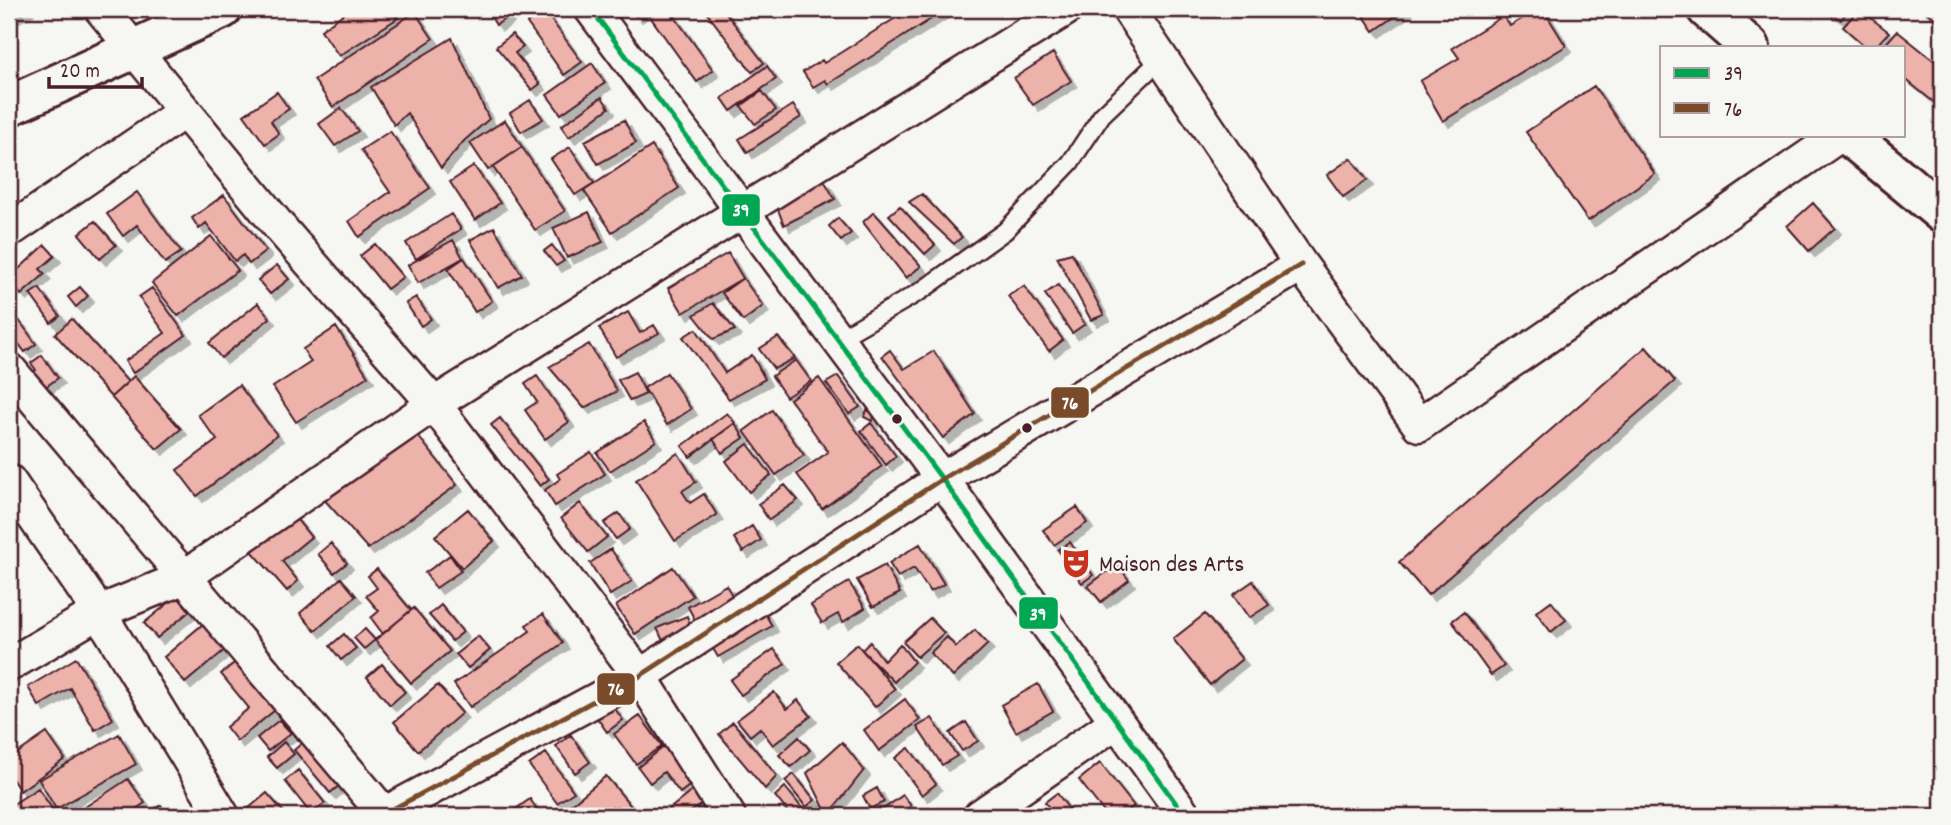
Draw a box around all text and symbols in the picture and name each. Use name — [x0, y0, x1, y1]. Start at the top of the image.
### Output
scale bar — [49, 46, 142, 90]
legend — [1660, 46, 1906, 136]
text: 20 m — [60, 58, 100, 88]
text: 39 — [1724, 61, 1743, 91]
text: 76 — [1724, 97, 1742, 127]
line badge: 39 — [721, 193, 761, 227]
text: 39 — [732, 199, 750, 226]
line badge: 76 — [1050, 386, 1090, 419]
text: 76 — [1062, 392, 1078, 419]
unlabelled marker — [890, 412, 904, 426]
unlabelled marker — [1020, 421, 1034, 435]
theatre icon: Maison des Arts — [1059, 546, 1093, 580]
place label: Maison des Arts — [1099, 549, 1244, 583]
line badge: 39 — [1018, 596, 1059, 630]
text: 39 — [1029, 603, 1047, 630]
line badge: 76 — [596, 672, 636, 706]
text: 76 — [608, 678, 624, 705]

